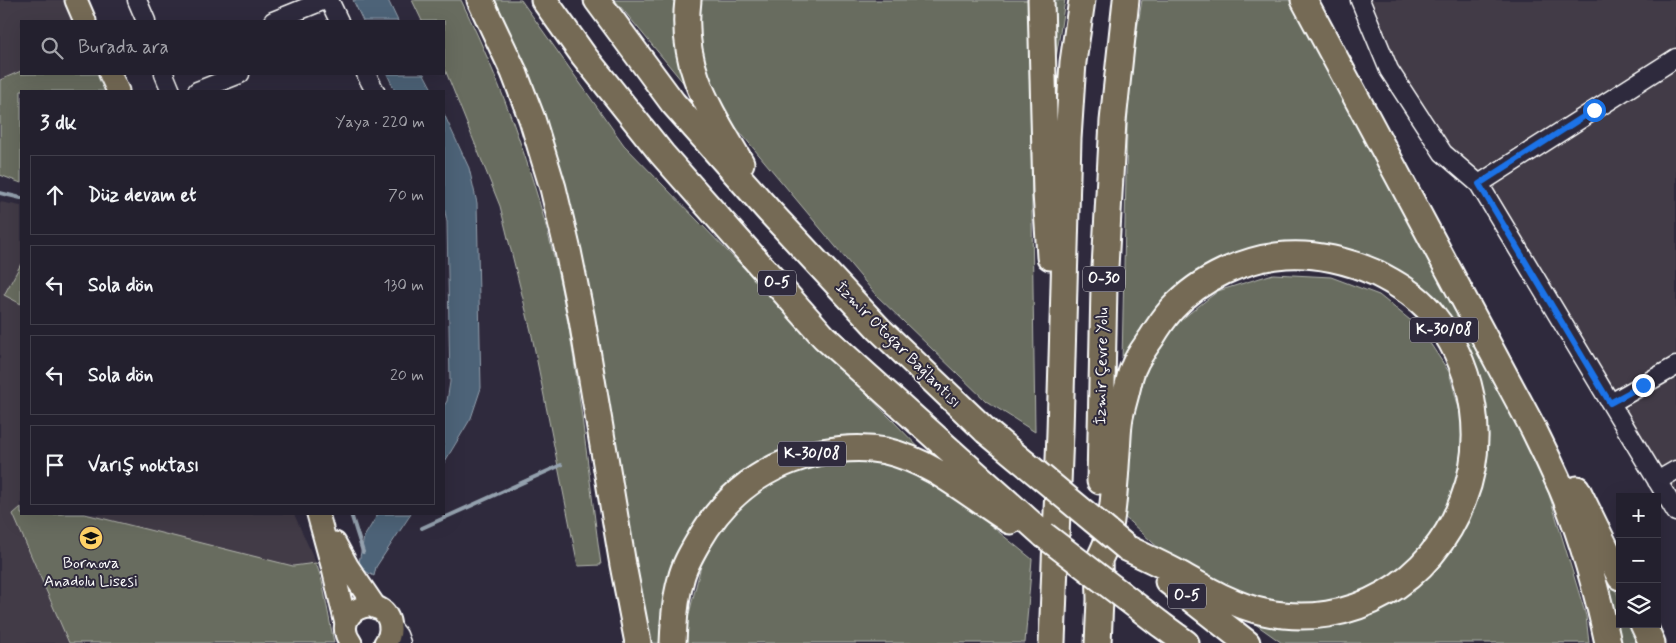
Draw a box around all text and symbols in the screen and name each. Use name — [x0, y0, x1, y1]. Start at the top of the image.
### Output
search box — [20, 20, 445, 75]
icon: search — [38, 34, 66, 62]
text: Burada ara — [78, 35, 169, 60]
route start — [1583, 99, 1606, 122]
text: 3 dk — [40, 109, 77, 137]
text: Yaya · 220 m — [335, 112, 425, 133]
icon: ahead — [41, 181, 69, 209]
text: Düz devam et — [88, 183, 196, 208]
text: 70 m — [388, 185, 424, 206]
road number: O-30 — [1083, 266, 1125, 292]
road number: O-5 — [758, 270, 796, 296]
icon: left — [41, 271, 69, 299]
text: Sola dön — [88, 273, 153, 298]
text: 130 m — [383, 275, 424, 296]
street label: İzmir Otogar Bağlantısı — [830, 278, 965, 413]
street label: İzmir Çevre Yolu — [1090, 307, 1114, 425]
road number: K-30/08 — [1410, 318, 1478, 342]
icon: left — [41, 361, 69, 389]
text: Sola dön — [88, 363, 153, 388]
text: 20 m — [390, 365, 424, 386]
route end — [1632, 374, 1655, 397]
road number: K-30/08 — [778, 442, 846, 466]
icon: arrive — [41, 451, 69, 479]
text: Varış noktası — [88, 453, 199, 478]
map controls — [1616, 493, 1661, 628]
button: + — [1616, 493, 1661, 538]
school or university icon: Bornova Anadolu Lisesi — [78, 525, 104, 551]
button: − — [1616, 538, 1661, 583]
place label: Bornova Anadolu Lisesi — [44, 553, 138, 592]
button: layers — [1616, 583, 1661, 628]
road number: O-5 — [1168, 584, 1206, 608]

